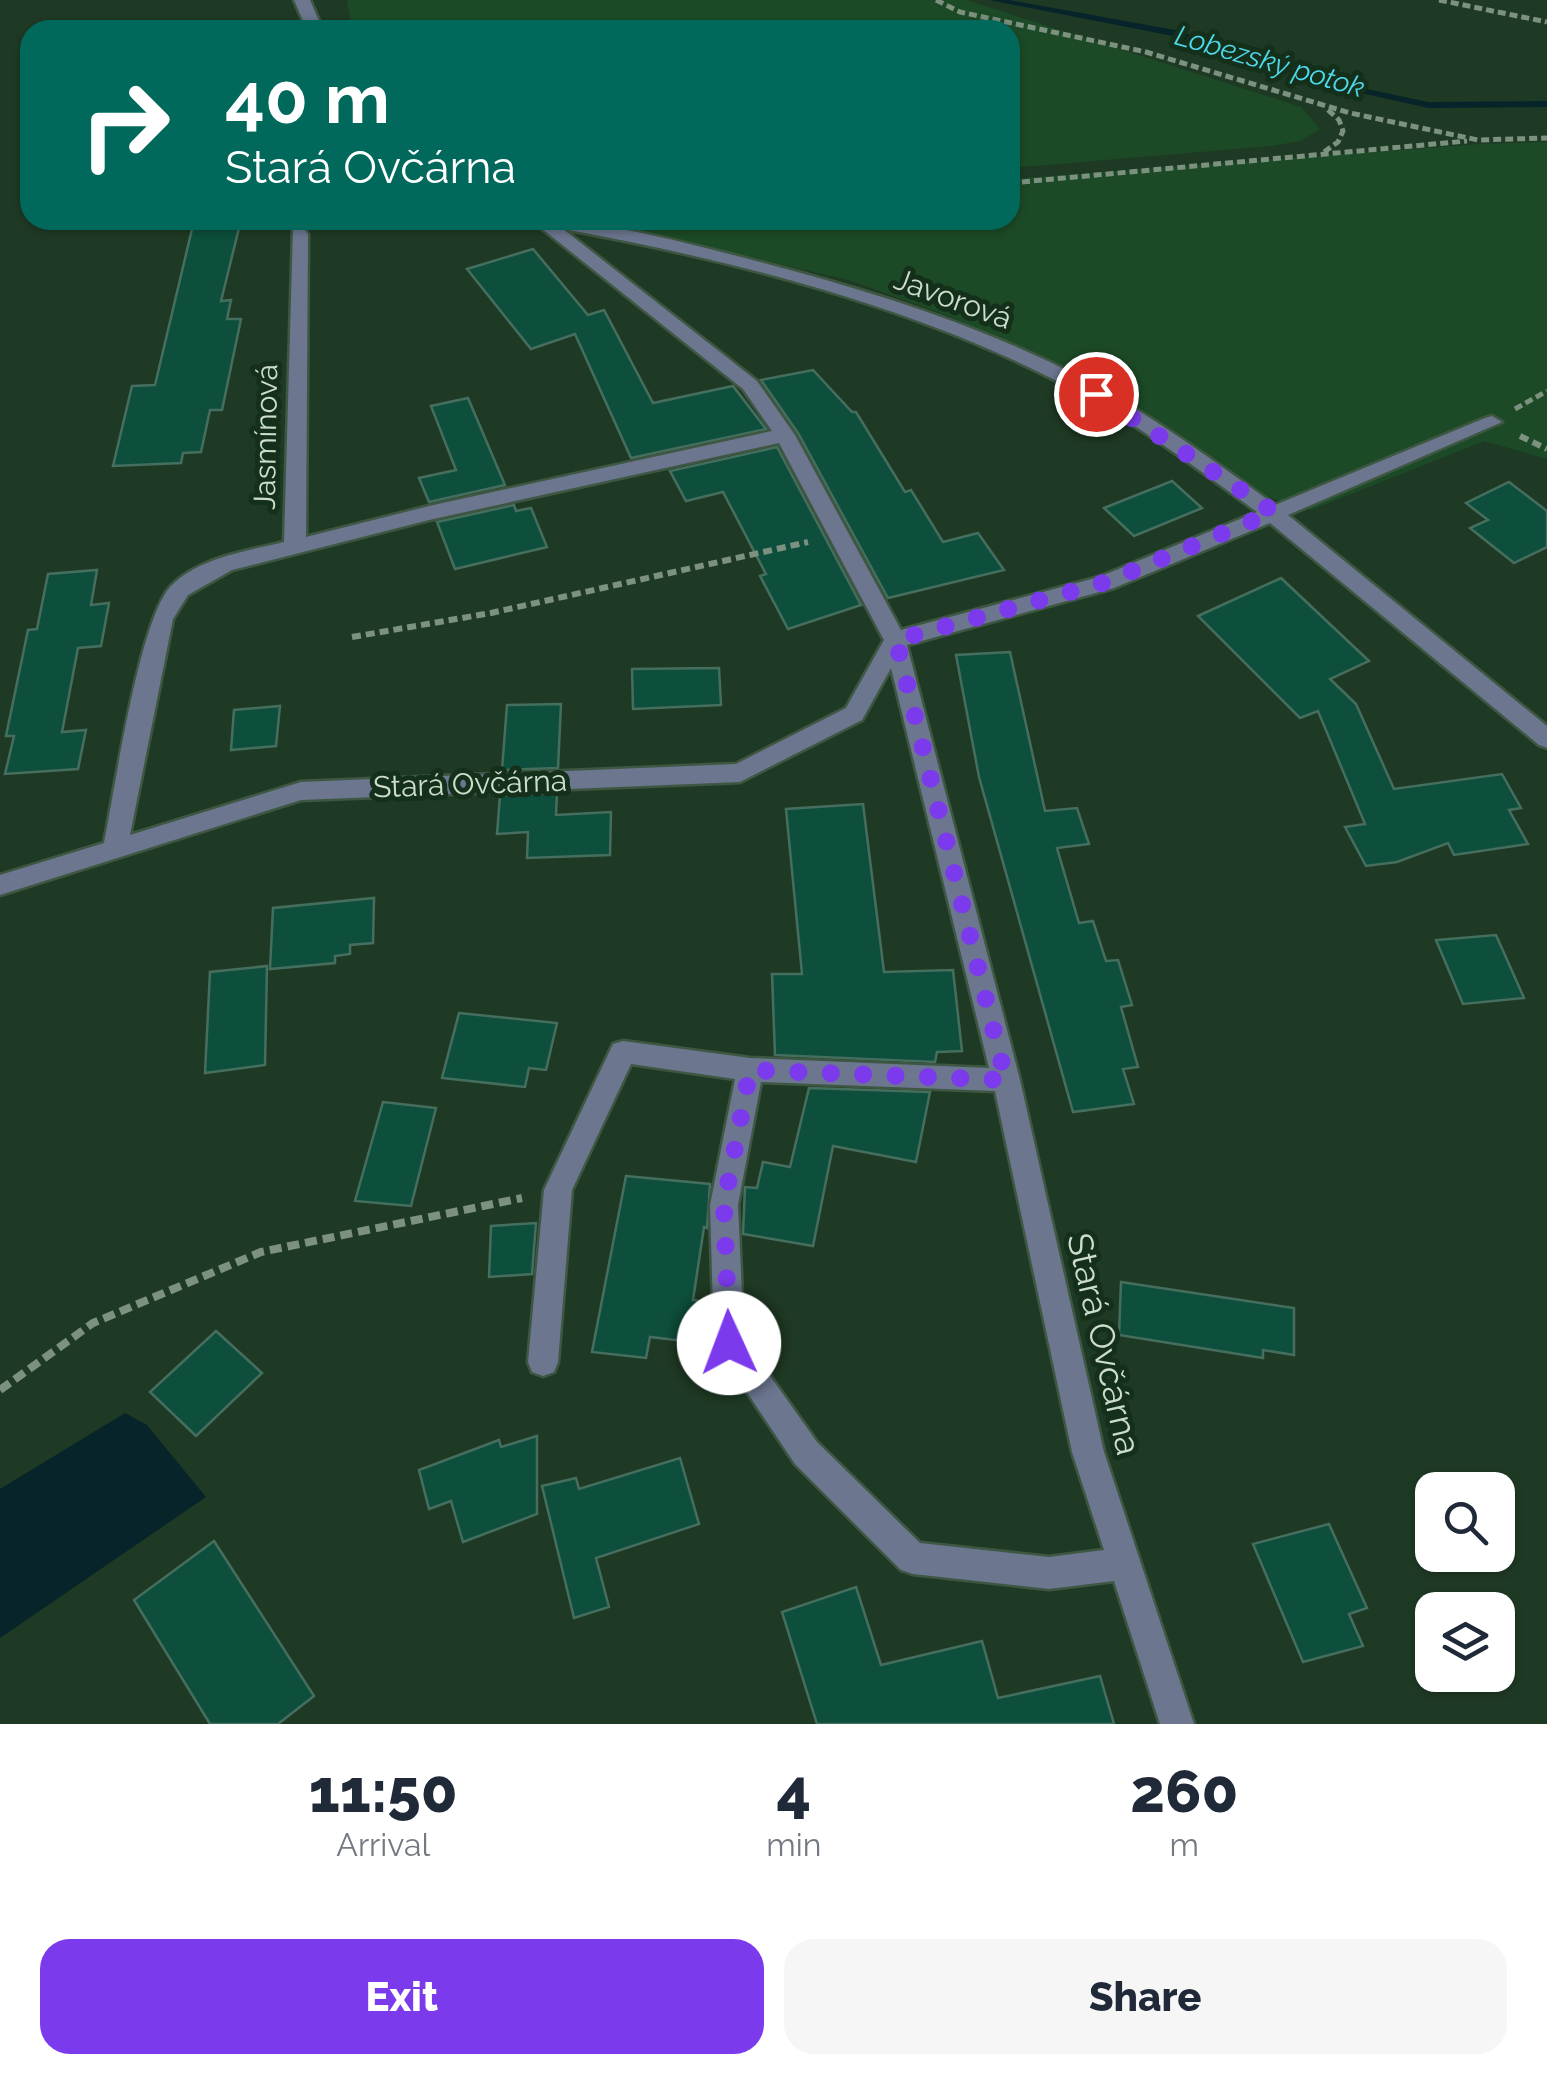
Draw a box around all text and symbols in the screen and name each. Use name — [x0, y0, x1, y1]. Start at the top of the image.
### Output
water label: Lobezský potok — [1171, 19, 1368, 104]
text: 40 m — [225, 57, 390, 139]
icon: right — [60, 60, 190, 190]
text: Stará Ovčárna — [225, 141, 516, 194]
street label: Javorová — [890, 261, 1017, 336]
pin — [1054, 352, 1139, 437]
street label: Jasmínová — [247, 364, 284, 510]
icon: arrive — [1069, 367, 1124, 422]
street label: Stará Ovčárna — [372, 763, 568, 804]
street label: Stará Ovčárna — [1059, 1229, 1150, 1459]
position arrow — [677, 1291, 781, 1395]
map controls — [1415, 1472, 1515, 1692]
button: search — [1415, 1472, 1515, 1572]
button: layers — [1415, 1592, 1515, 1692]
text: 11:50 — [309, 1756, 458, 1826]
text: 4 — [777, 1756, 811, 1826]
text: 260 — [1130, 1756, 1238, 1826]
text: Arrival — [336, 1826, 430, 1863]
text: min — [766, 1826, 821, 1863]
text: m — [1169, 1826, 1199, 1863]
button: Exit — [40, 1939, 764, 2054]
button: Share — [784, 1939, 1507, 2054]

